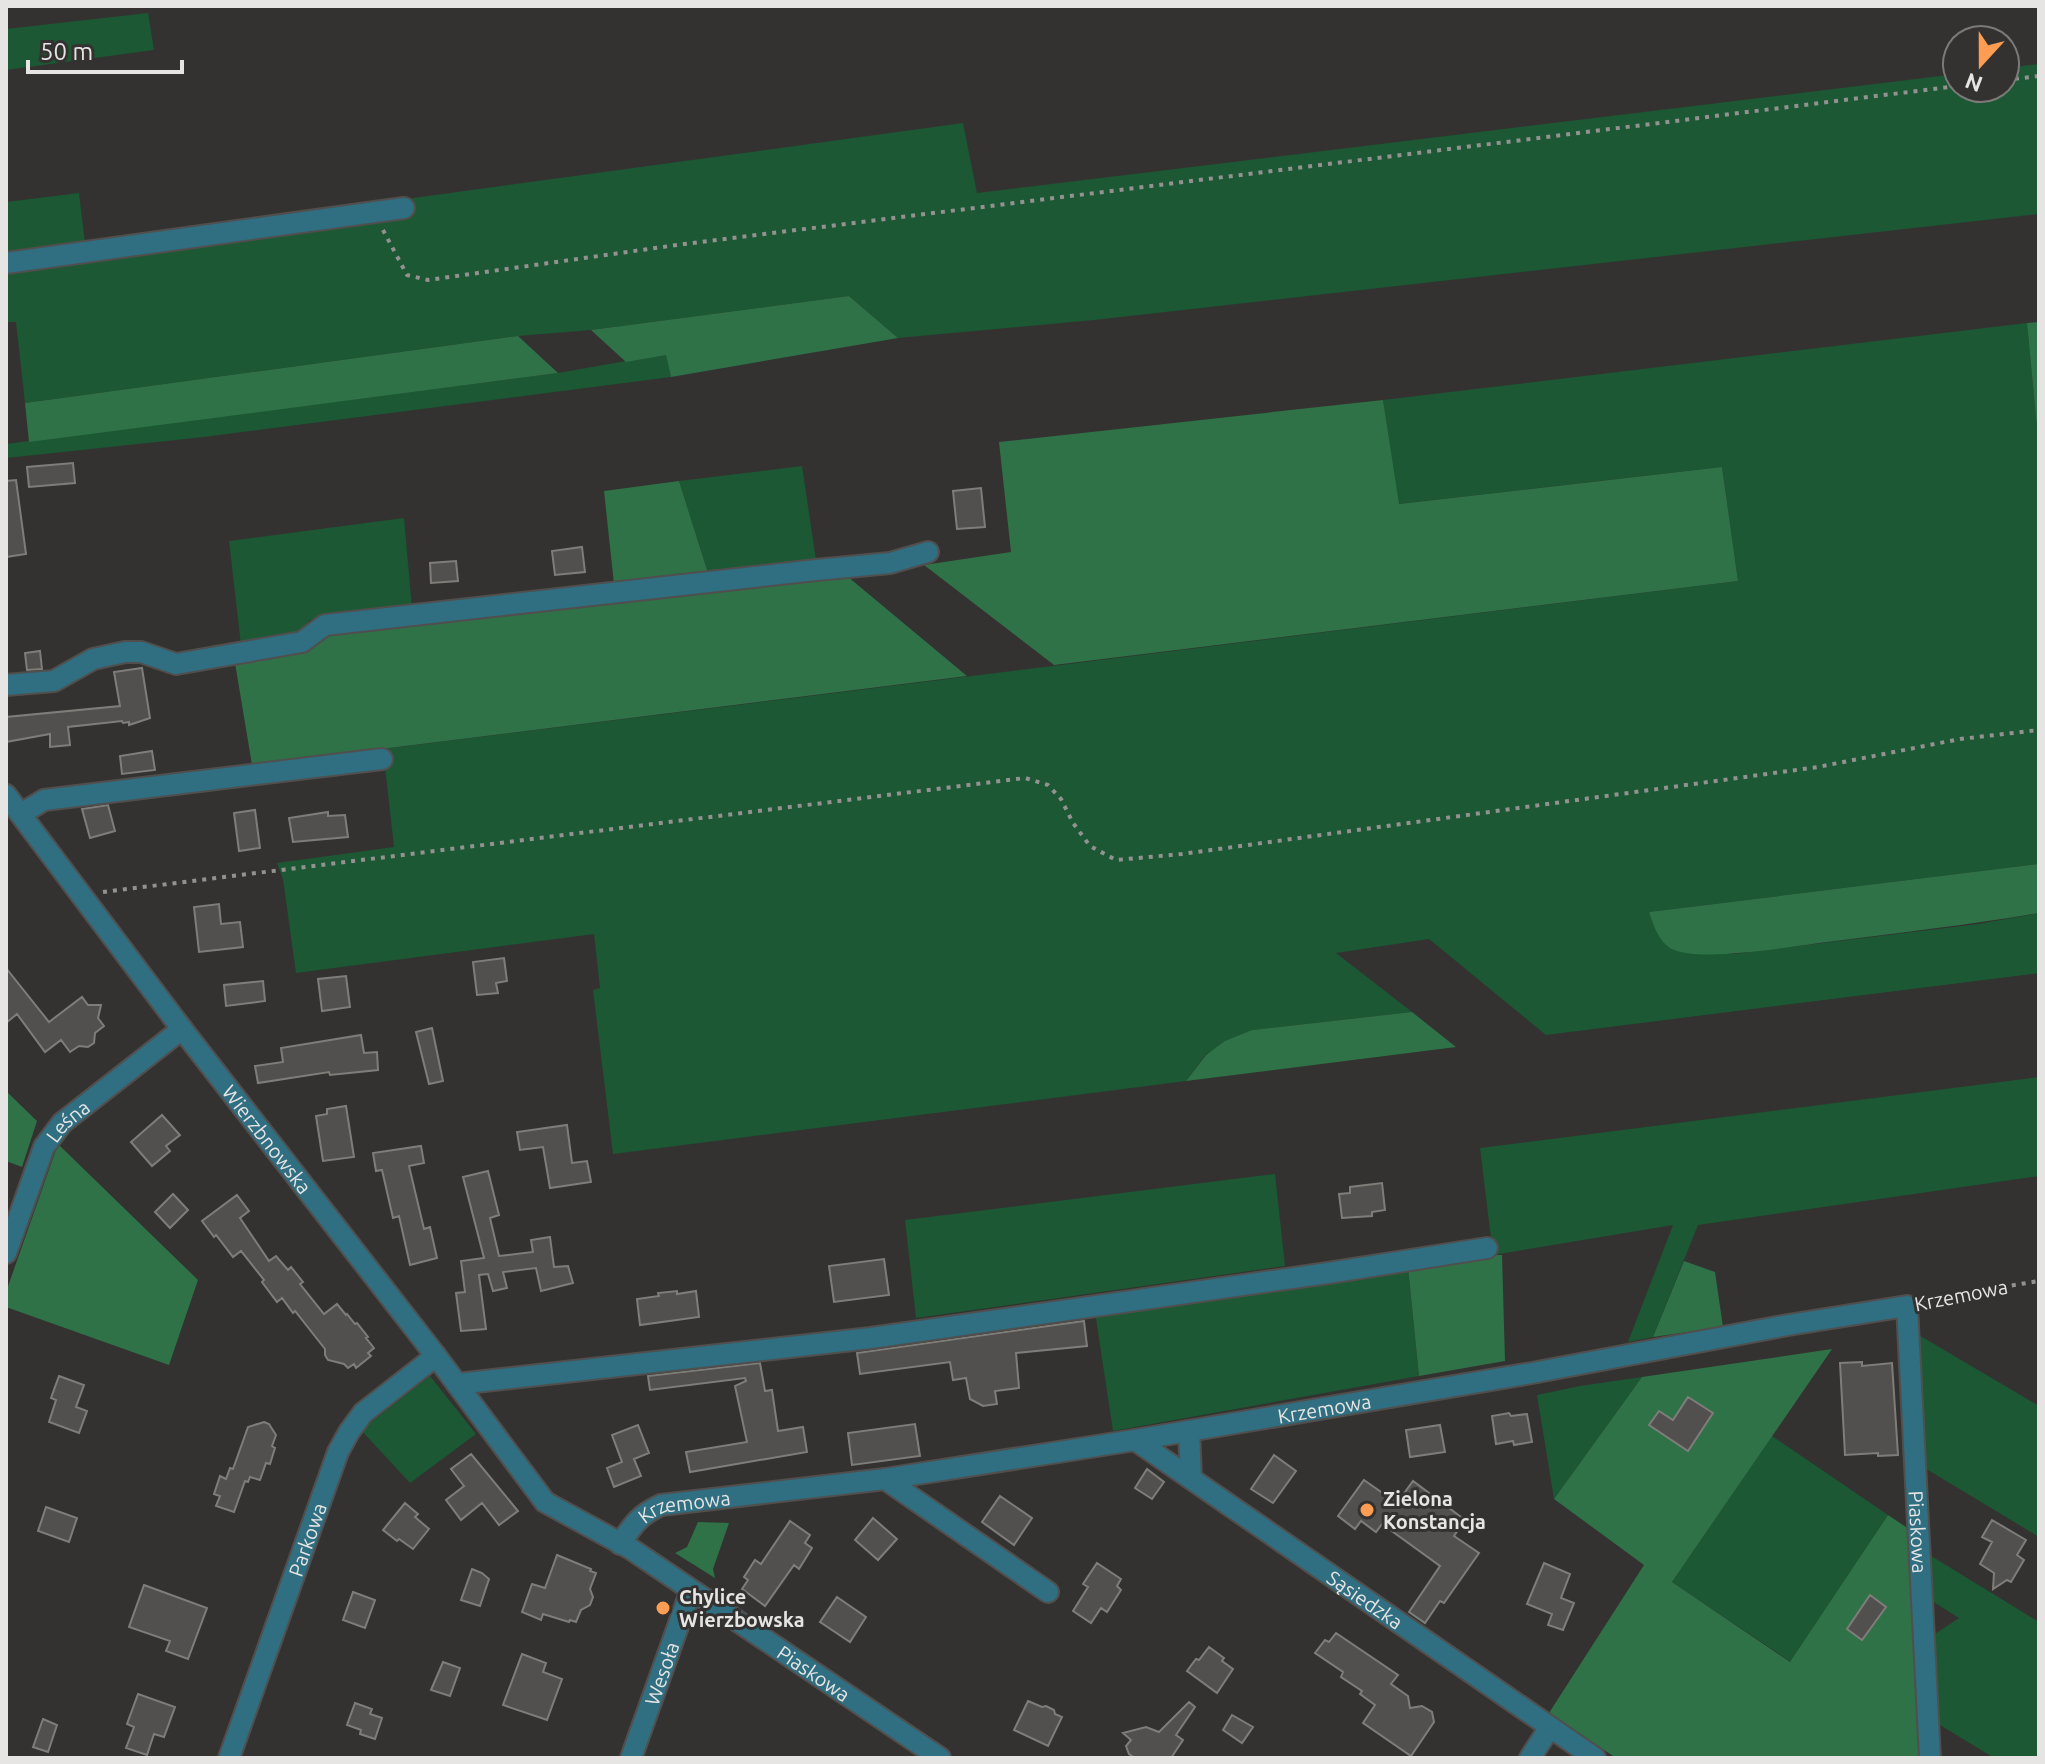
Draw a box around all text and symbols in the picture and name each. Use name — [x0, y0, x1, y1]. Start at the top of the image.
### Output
scale bar — [28, 24, 182, 74]
north arrow — [1941, 24, 2021, 104]
text: 50 m — [40, 38, 93, 65]
text: N — [1962, 69, 1986, 98]
street label: Wierzbnowska — [218, 1080, 317, 1198]
street label: Leśna — [41, 1095, 94, 1146]
street label: Krzemowa — [1912, 1275, 2010, 1315]
street label: Krzemowa — [1276, 1389, 1373, 1427]
street label: Krzemowa — [633, 1486, 732, 1527]
place label: Zielona Konstancja — [1383, 1487, 1486, 1533]
street label: Piaskowa — [1905, 1490, 1932, 1574]
street label: Parkowa — [283, 1499, 331, 1579]
marker: Zielona Konstancja — [1358, 1501, 1376, 1519]
street label: Sąsiedzka — [1323, 1565, 1408, 1633]
place label: Chylice Wierzbowska — [679, 1585, 805, 1631]
marker: Chylice Wierzbowska — [654, 1599, 672, 1617]
street label: Wesoła — [639, 1639, 683, 1708]
street label: Piaskowa — [773, 1640, 855, 1706]

